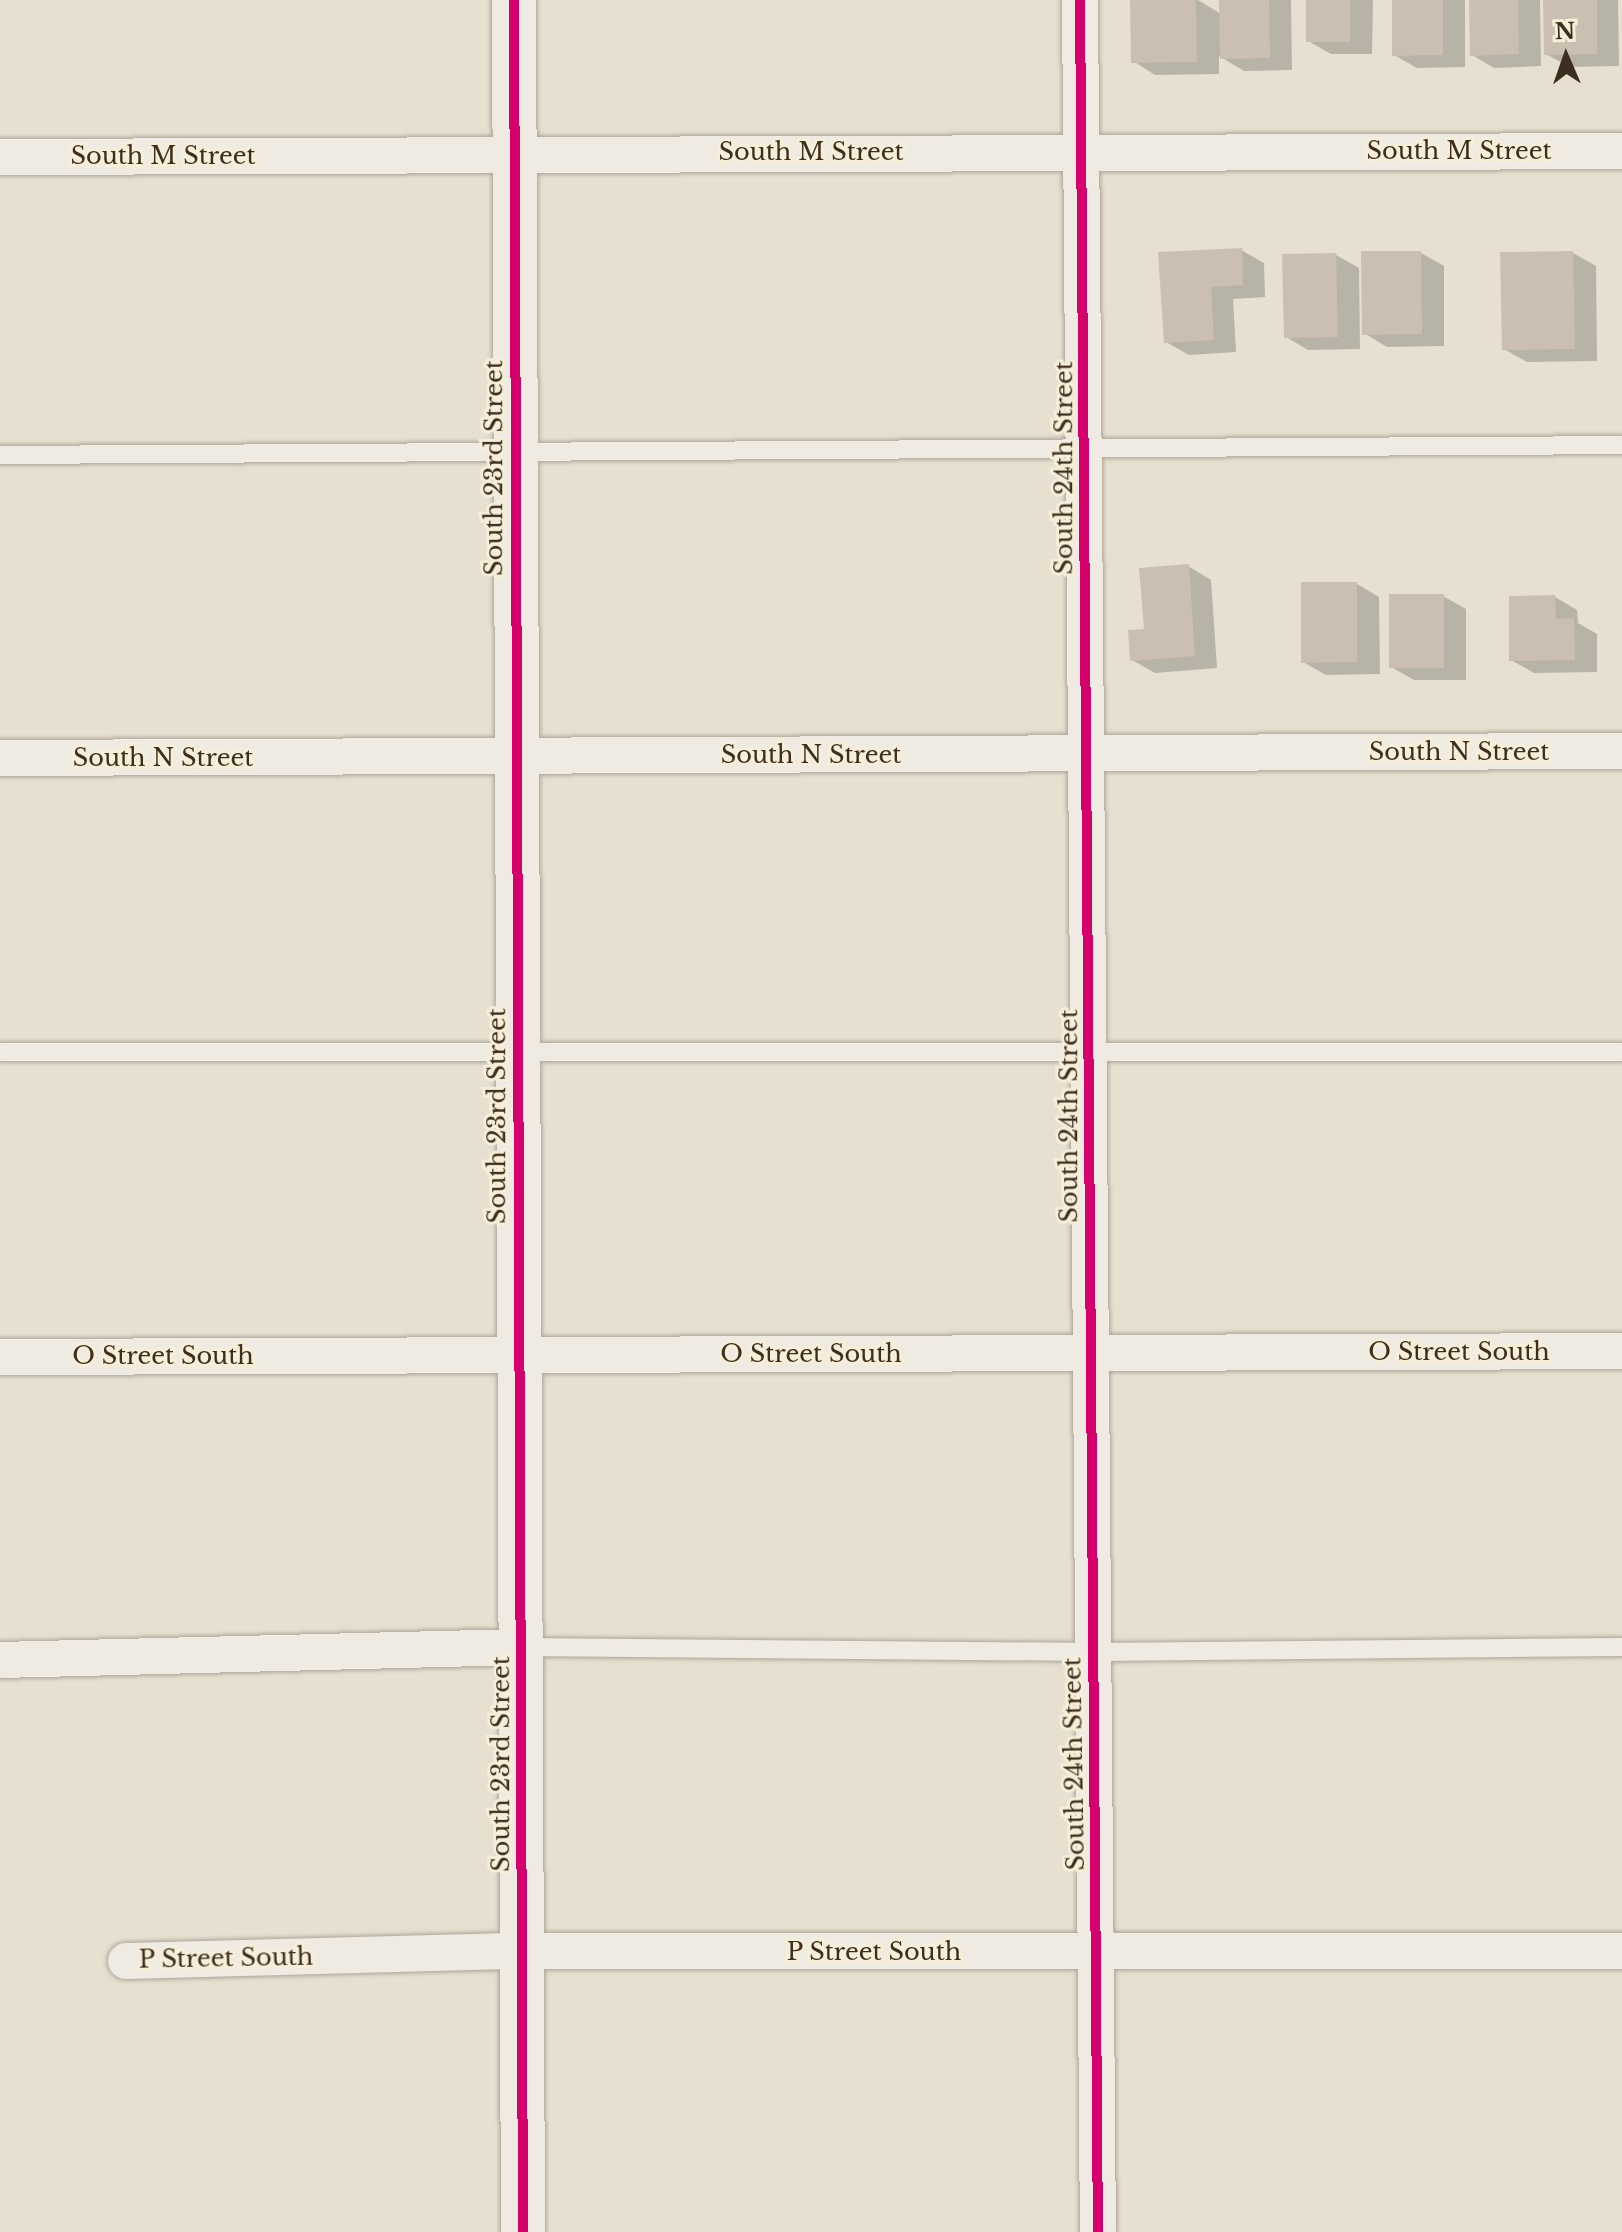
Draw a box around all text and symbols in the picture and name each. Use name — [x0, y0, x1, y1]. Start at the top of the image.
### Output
north arrow — [1526, 16, 1606, 96]
text: N — [1554, 18, 1576, 45]
street label: South M Street — [1367, 137, 1551, 165]
street label: South M Street — [719, 138, 903, 166]
street label: South M Street — [71, 142, 255, 170]
street label: South 23rd Street — [480, 360, 508, 576]
street label: South 24th Street — [1050, 361, 1078, 575]
street label: South N Street — [1369, 738, 1549, 766]
street label: South N Street — [721, 741, 901, 769]
street label: South N Street — [73, 744, 253, 772]
street label: South 23rd Street — [483, 1008, 511, 1224]
street label: South 24th Street — [1055, 1009, 1083, 1223]
street label: O Street South — [1368, 1338, 1550, 1366]
street label: O Street South — [720, 1340, 902, 1368]
street label: O Street South — [72, 1342, 254, 1370]
street label: South 23rd Street — [487, 1656, 515, 1872]
street label: South 24th Street — [1058, 1657, 1090, 1871]
street label: P Street South — [786, 1938, 962, 1966]
street label: P Street South — [138, 1942, 314, 1974]

